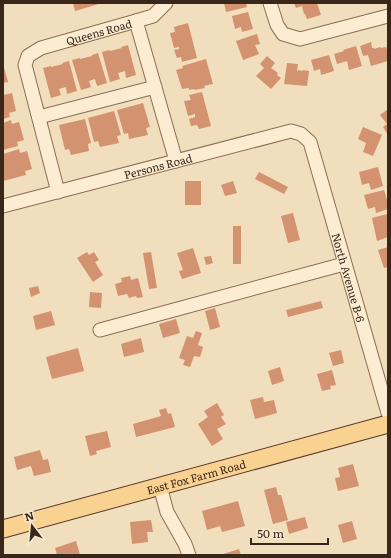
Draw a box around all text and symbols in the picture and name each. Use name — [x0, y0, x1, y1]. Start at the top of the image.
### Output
street label: Queens Road — [64, 15, 134, 49]
street label: Persons Road — [122, 149, 194, 182]
street label: North Avenue B-6 — [329, 231, 369, 324]
street label: East Fox Farm Road — [144, 455, 248, 498]
north arrow — [12, 506, 52, 546]
text: N — [22, 506, 36, 524]
scale bar — [251, 520, 328, 546]
text: 50 m — [257, 524, 284, 542]

